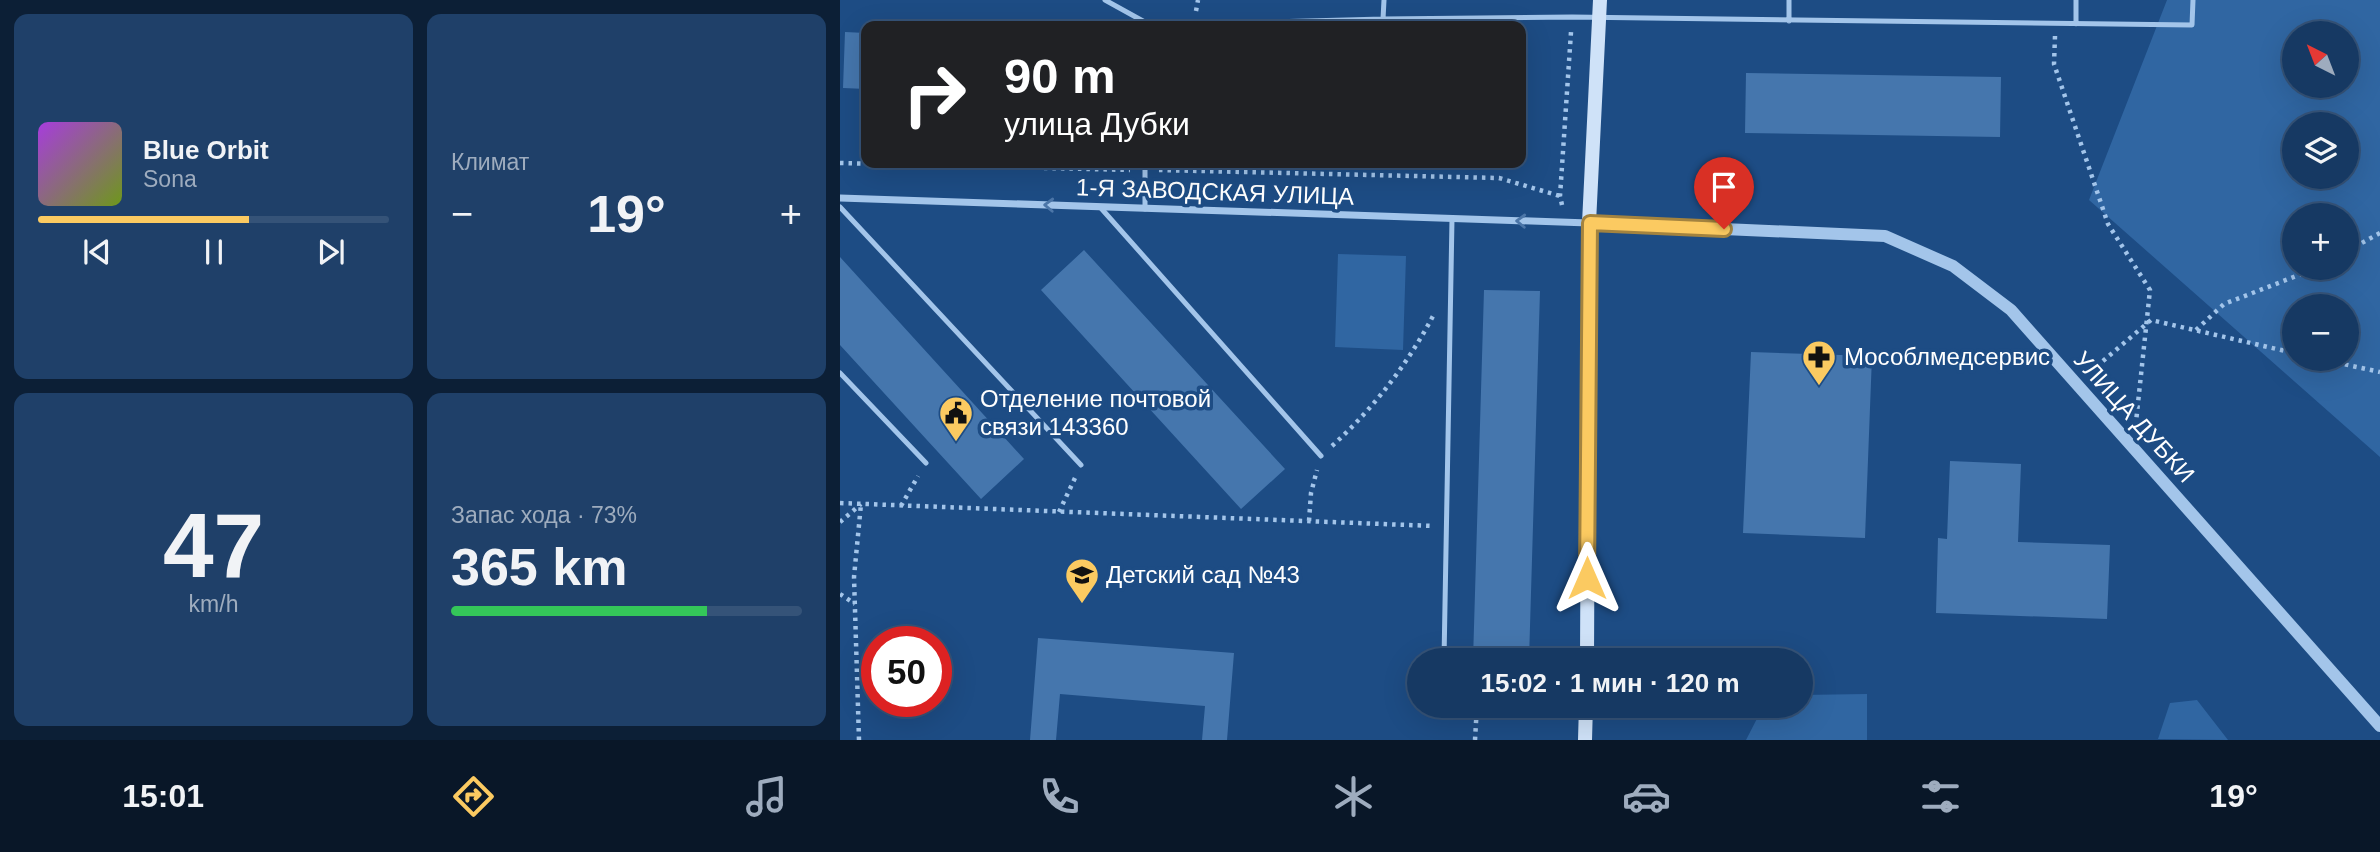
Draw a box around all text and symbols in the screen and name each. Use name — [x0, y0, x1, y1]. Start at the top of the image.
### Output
north arrow — [2282, 21, 2359, 98]
map controls — [2282, 21, 2359, 371]
icon: right — [889, 49, 980, 140]
text: 90 m — [1004, 49, 1116, 103]
text: улица Дубки — [1004, 106, 1190, 142]
button: layers — [2282, 112, 2359, 189]
text: Blue Orbit — [143, 135, 269, 165]
text: Климат — [451, 149, 529, 175]
pin — [1694, 157, 1754, 229]
text: Sona — [143, 166, 197, 192]
icon: arrive — [1705, 168, 1743, 206]
street label: 1-Я ЗАВОДСКАЯ УЛИЦА — [1076, 173, 1354, 210]
text: 19° — [587, 185, 666, 243]
text: − — [451, 193, 473, 235]
text: + — [780, 193, 802, 235]
one-way arrow — [1043, 198, 1054, 213]
button: + — [2282, 203, 2359, 280]
one-way arrow — [1516, 213, 1526, 229]
icon: previous — [78, 233, 116, 271]
icon: pause — [195, 233, 233, 271]
icon: next — [312, 233, 350, 271]
button: − — [2282, 294, 2359, 371]
pharmacy icon: Мособлмедсервис — [1800, 338, 1838, 387]
place label: Мособлмедсервис — [1844, 343, 2050, 370]
street label: УЛИЦА ДУБКИ — [2069, 346, 2200, 488]
place label: Отделение почтовой связи 143360 — [980, 385, 1211, 440]
public building icon: Отделение почтовой связи 143360 — [937, 394, 975, 443]
text: 47 — [163, 495, 264, 596]
text: Запас хода · 73% — [451, 502, 637, 528]
text: 365 km — [451, 538, 627, 596]
position arrow — [1550, 541, 1624, 615]
school or university icon: Детский сад №43 — [1063, 556, 1101, 605]
place label: Детский сад №43 — [1106, 561, 1300, 588]
text: km/h — [189, 591, 238, 617]
speed limit sign: 50 — [861, 626, 952, 717]
text: 15:02 · 1 мин · 120 m — [1480, 668, 1740, 698]
icon: directions — [449, 772, 498, 821]
icon: music — [742, 772, 791, 821]
icon: phone — [1035, 772, 1084, 821]
icon: climate — [1329, 772, 1378, 821]
icon: car — [1622, 772, 1671, 821]
icon: filters — [1916, 772, 1965, 821]
text: 15:01 — [122, 778, 204, 814]
text: 19° — [2209, 778, 2258, 814]

